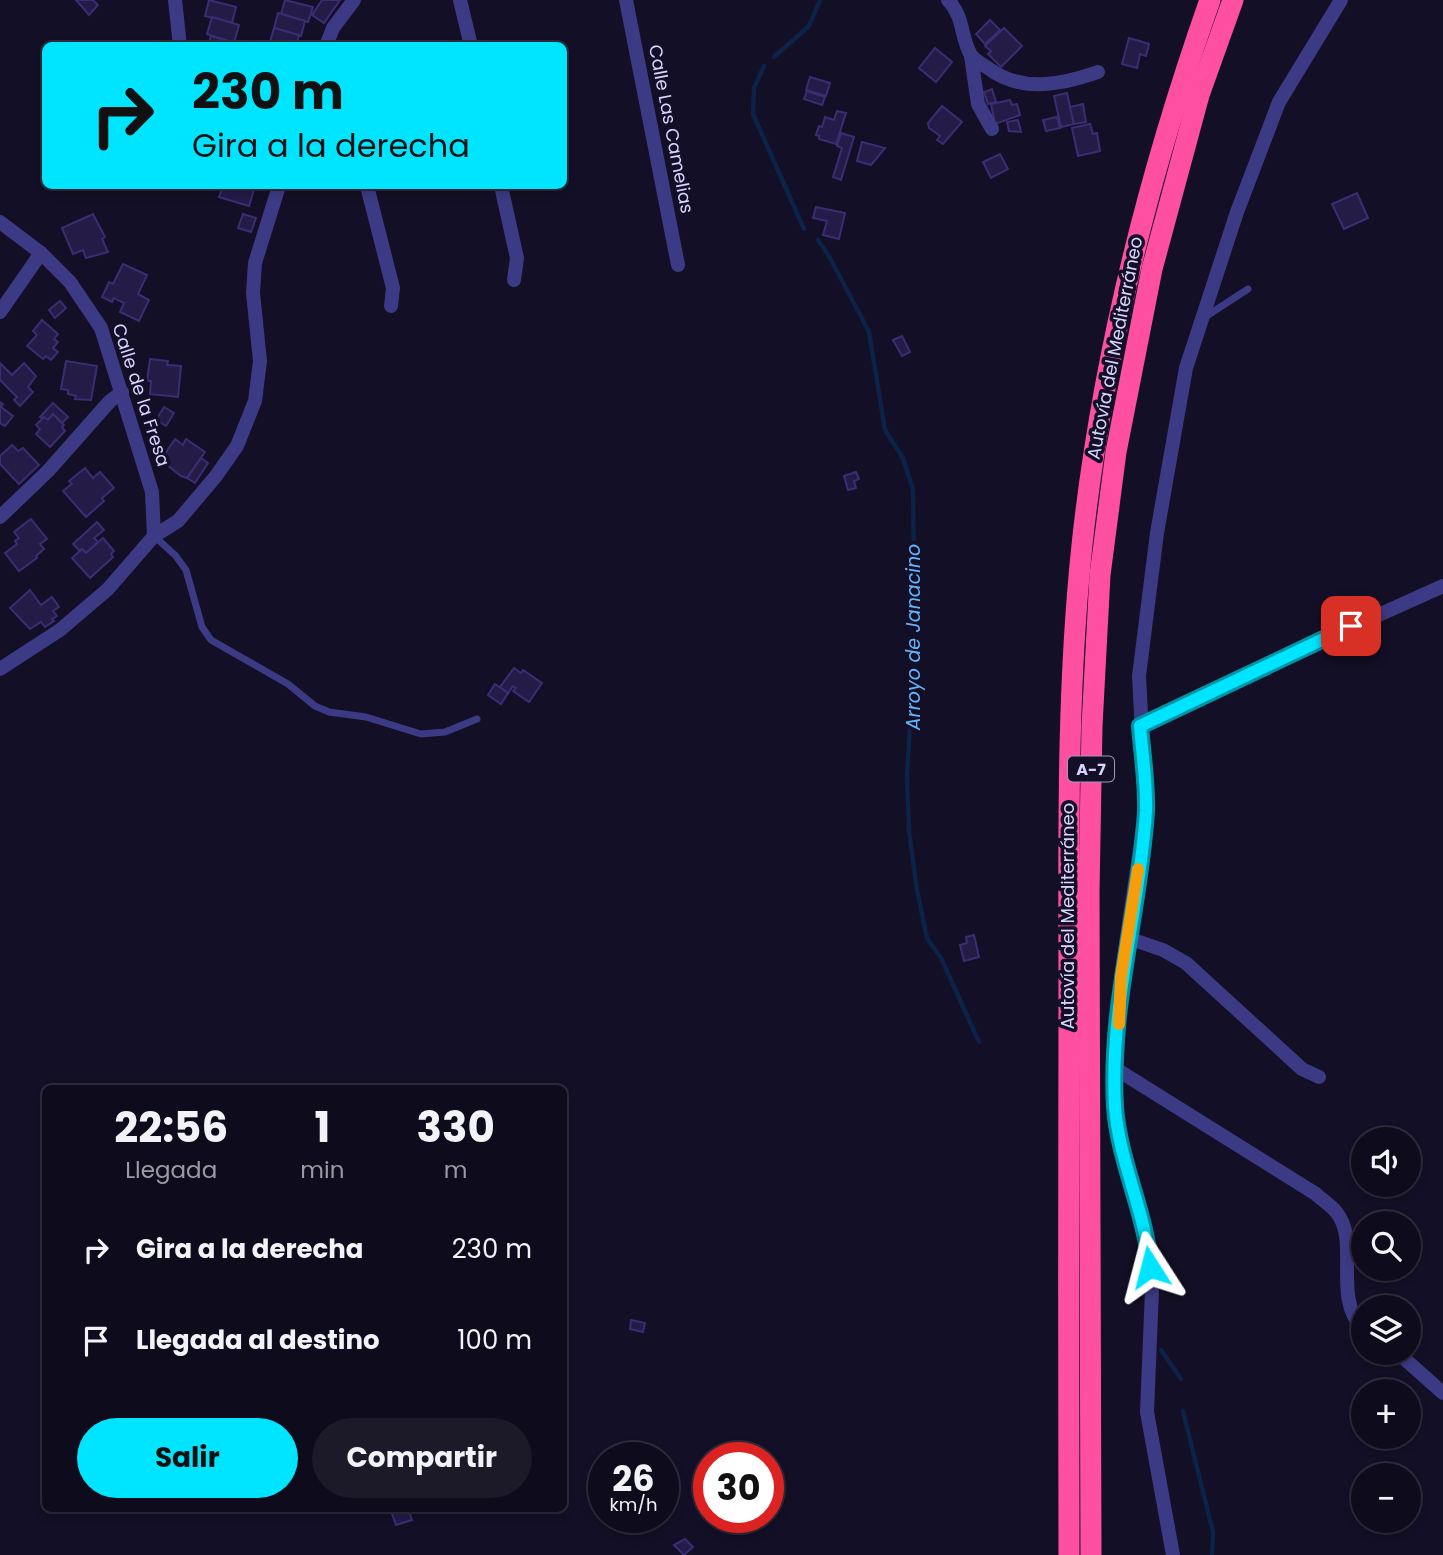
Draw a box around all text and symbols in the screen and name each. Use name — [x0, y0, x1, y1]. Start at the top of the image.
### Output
street label: Calle Las Camelias — [643, 42, 700, 215]
text: 230 m — [192, 58, 344, 126]
icon: right — [77, 70, 168, 161]
text: Gira a la derecha — [192, 123, 470, 168]
street label: Autovía del Mediterráneo — [1081, 234, 1148, 461]
street label: Calle de la Fresa — [107, 320, 176, 470]
water label: Arroyo de Janacino — [900, 544, 927, 731]
pin — [1321, 596, 1381, 656]
icon: arrive — [1332, 607, 1370, 645]
road number: A-7 — [1068, 756, 1114, 782]
street label: Autovía del Mediterráneo — [1055, 803, 1080, 1029]
text: 22:56 — [114, 1098, 228, 1157]
text: 1 — [314, 1098, 330, 1157]
text: 330 — [417, 1098, 495, 1157]
map controls — [1351, 1127, 1421, 1533]
button: sound — [1351, 1127, 1421, 1197]
text: Llegada — [125, 1154, 217, 1186]
text: min — [300, 1154, 344, 1186]
text: m — [444, 1154, 468, 1186]
button: search — [1351, 1211, 1421, 1281]
position arrow — [1113, 1230, 1187, 1304]
icon: right — [77, 1231, 115, 1269]
text: Gira a la derecha — [136, 1231, 364, 1267]
text: 230 m — [452, 1231, 532, 1267]
button: layers — [1351, 1295, 1421, 1365]
icon: arrive — [77, 1322, 115, 1360]
text: Llegada al destino — [136, 1322, 380, 1358]
text: 100 m — [457, 1322, 532, 1358]
button: + — [1351, 1379, 1421, 1449]
button: Salir — [77, 1418, 298, 1498]
button: Compartir — [312, 1418, 532, 1498]
speed limit sign: 30 — [693, 1442, 784, 1533]
text: 26 — [612, 1454, 655, 1503]
button: − — [1351, 1463, 1421, 1533]
text: km/h — [610, 1492, 657, 1517]

